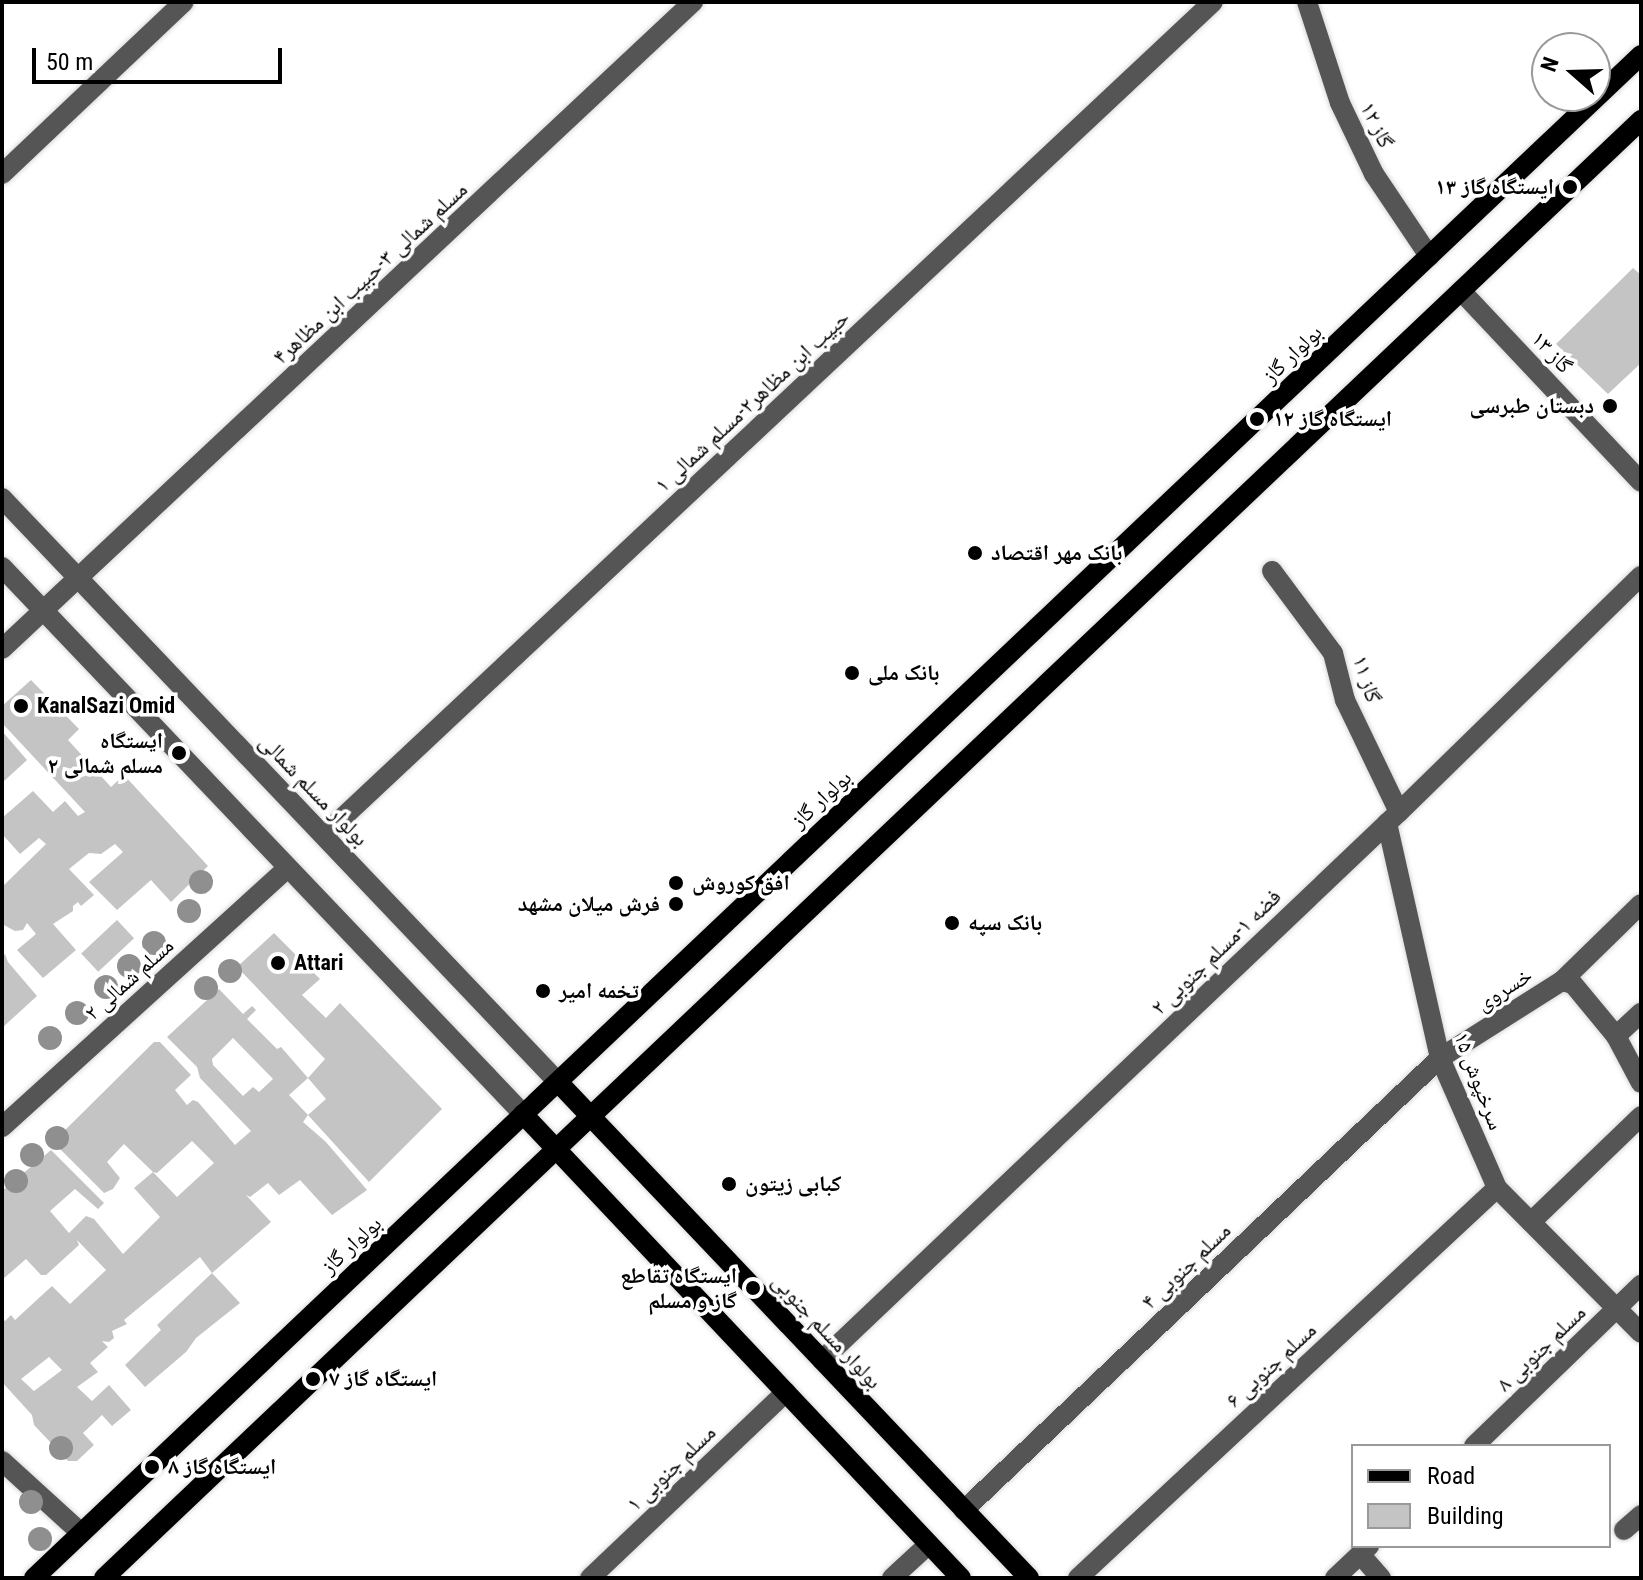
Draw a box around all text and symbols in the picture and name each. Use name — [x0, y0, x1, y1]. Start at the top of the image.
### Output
scale bar — [36, 32, 286, 82]
north arrow — [1531, 32, 1611, 112]
text: 50 m — [46, 48, 93, 76]
text: N — [1536, 54, 1564, 75]
street label: گاز ۱۲ — [1355, 98, 1399, 152]
place label: ایستگاه گاز ۱۳ — [1435, 174, 1554, 200]
street label: مسلم شمالی ۳-حبیب ابن مظاهر۴ — [267, 176, 473, 370]
marker: ایستگاه گاز ۱۳ — [1561, 178, 1579, 196]
street label: حبیب ابن مظاهر۲-مسلم شمالی ۱ — [649, 304, 855, 498]
street label: بولوار گاز — [1256, 319, 1328, 389]
street label: گاز ۱۳ — [1526, 325, 1578, 379]
place label: دبستان طبرسی — [1469, 393, 1594, 419]
marker: دبستان طبرسی — [1601, 397, 1619, 415]
place label: ایستگاه گاز ۱۲ — [1273, 406, 1392, 432]
marker: ایستگاه گاز ۱۲ — [1248, 410, 1266, 428]
place label: بانک مهر اقتصاد — [991, 540, 1122, 566]
marker: بانک مهر اقتصاد — [966, 544, 984, 562]
street label: گاز ۱۱ — [1347, 652, 1387, 706]
place label: بانک ملی — [868, 660, 939, 686]
marker: بانک ملی — [843, 664, 861, 682]
place label: KanalSazi Omid — [37, 693, 175, 719]
marker: KanalSazi Omid — [12, 697, 30, 715]
place label: ایستگاه مسلم شمالی ۲ — [48, 727, 163, 778]
street label: بولوار مسلم شمالی — [254, 728, 374, 852]
marker: ایستگاه مسلم شمالی ۲ — [170, 744, 188, 762]
street label: بولوار گاز — [785, 764, 857, 834]
place label: افق کوروش — [692, 870, 790, 896]
marker: افق کوروش — [667, 874, 685, 892]
street label: فضه ۱-مسلم جنوبی ۲ — [1146, 883, 1286, 1021]
place label: فرش میلان مشهد — [518, 891, 660, 917]
marker: فرش میلان مشهد — [667, 895, 685, 913]
place label: بانک سپه — [968, 910, 1042, 936]
marker: بانک سپه — [943, 914, 961, 932]
street label: مسلم شمالی ۲ — [79, 932, 179, 1026]
place label: Attari — [294, 950, 344, 976]
marker: Attari — [269, 954, 287, 972]
street label: خسروی — [1471, 962, 1537, 1016]
place label: تخمه امیر — [559, 978, 639, 1004]
marker: تخمه امیر — [534, 982, 552, 1000]
street label: سرخپوش ۱۵ — [1448, 1028, 1510, 1134]
place label: کبابی زیتون — [745, 1171, 842, 1197]
marker: کبابی زیتون — [720, 1175, 738, 1193]
street label: بولوار گاز — [315, 1210, 387, 1280]
street label: مسلم جنوبی ۴ — [1136, 1217, 1236, 1315]
place label: ایستگاه تقاطع گاز و مسلم — [620, 1262, 737, 1314]
street label: بولوار مسلم جنوبی — [767, 1268, 887, 1394]
marker: ایستگاه تقاطع گاز و مسلم — [744, 1279, 762, 1297]
street label: مسلم جنوبی ۸ — [1491, 1299, 1591, 1397]
street label: مسلم جنوبی ۶ — [1221, 1317, 1321, 1413]
place label: ایستگاه گاز ۷ — [329, 1366, 437, 1392]
marker: ایستگاه گاز ۷ — [304, 1370, 322, 1388]
street label: ۱ مسلم جنوبی — [621, 1419, 721, 1517]
legend — [1351, 1444, 1611, 1548]
place label: ایستگاه گاز ۸ — [168, 1454, 276, 1480]
marker: ایستگاه گاز ۸ — [143, 1458, 161, 1476]
text: Road — [1427, 1462, 1475, 1490]
text: Building — [1427, 1502, 1504, 1530]

